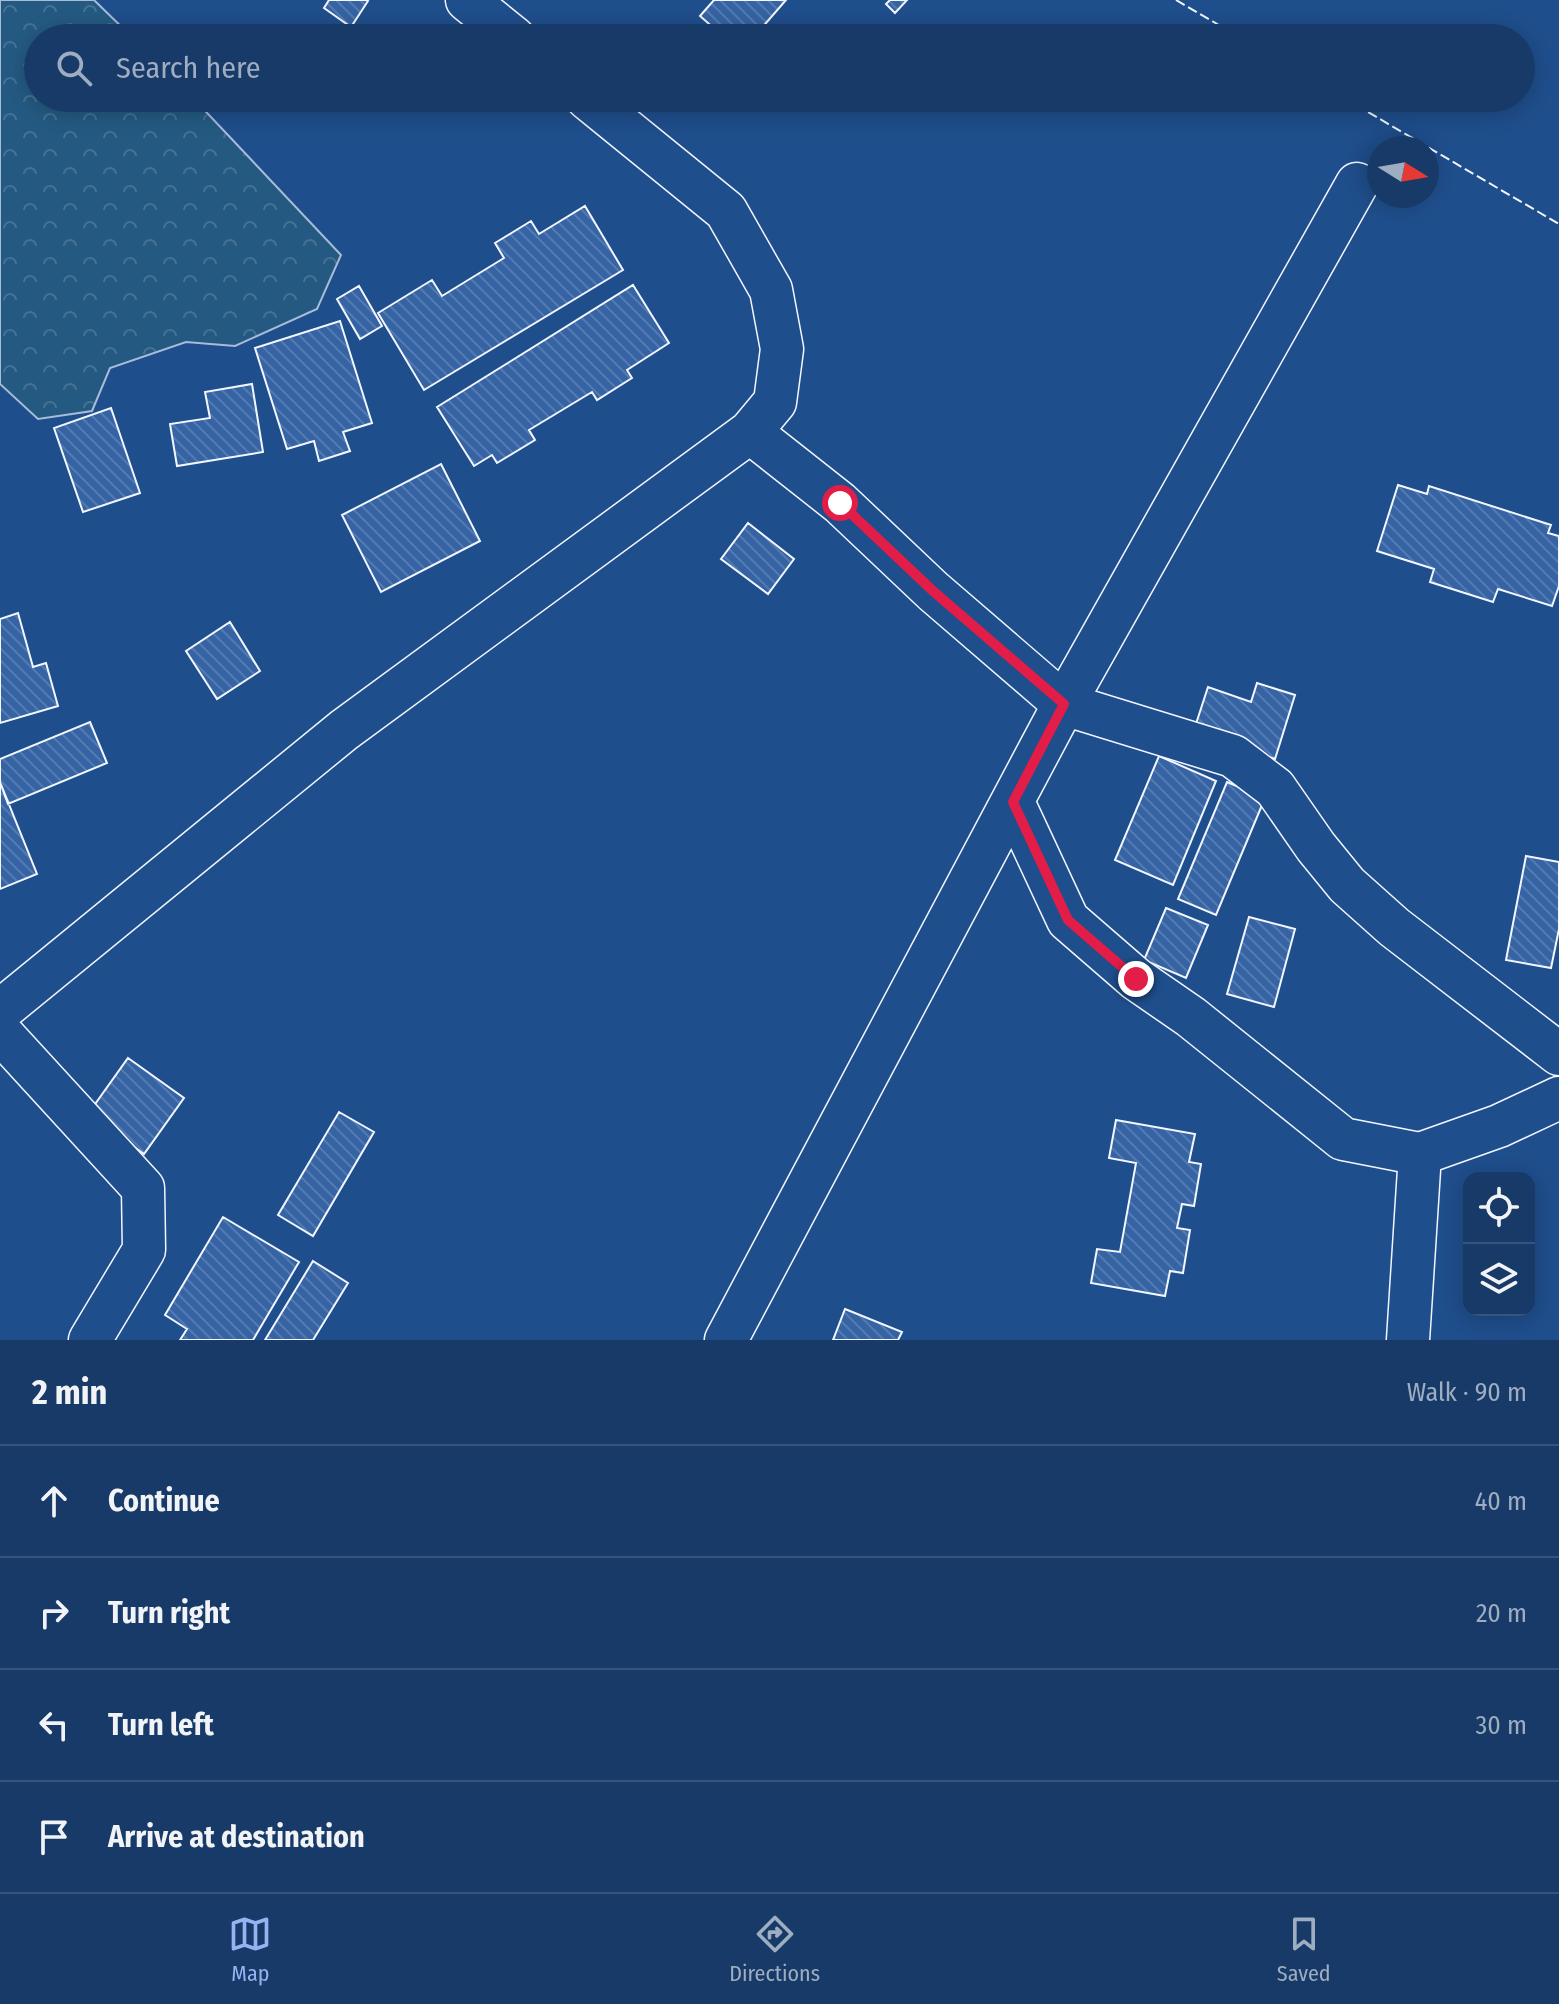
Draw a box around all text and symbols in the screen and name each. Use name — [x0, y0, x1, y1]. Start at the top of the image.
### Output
search box — [24, 24, 1535, 112]
icon: search — [52, 46, 96, 90]
text: Search here — [116, 50, 261, 86]
north arrow — [1367, 136, 1439, 208]
route start — [822, 485, 858, 521]
route end — [1118, 961, 1154, 997]
map controls — [1463, 1172, 1535, 1316]
button: locate — [1463, 1172, 1535, 1244]
button: layers — [1463, 1244, 1535, 1316]
text: 2 min — [32, 1372, 107, 1413]
text: Walk · 90 m — [1407, 1377, 1527, 1408]
icon: ahead — [32, 1479, 76, 1523]
text: Continue — [108, 1483, 220, 1519]
text: 40 m — [1475, 1486, 1527, 1517]
icon: right — [32, 1591, 76, 1635]
text: Turn right — [108, 1595, 230, 1631]
text: 20 m — [1476, 1598, 1527, 1629]
icon: left — [32, 1703, 76, 1747]
text: Turn left — [108, 1707, 214, 1743]
text: 30 m — [1476, 1710, 1527, 1741]
icon: arrive — [32, 1815, 76, 1859]
text: Arrive at destination — [108, 1819, 365, 1855]
tab: Map — [228, 1912, 272, 1987]
tab: Directions — [729, 1912, 820, 1987]
tab: Saved — [1277, 1912, 1331, 1987]

